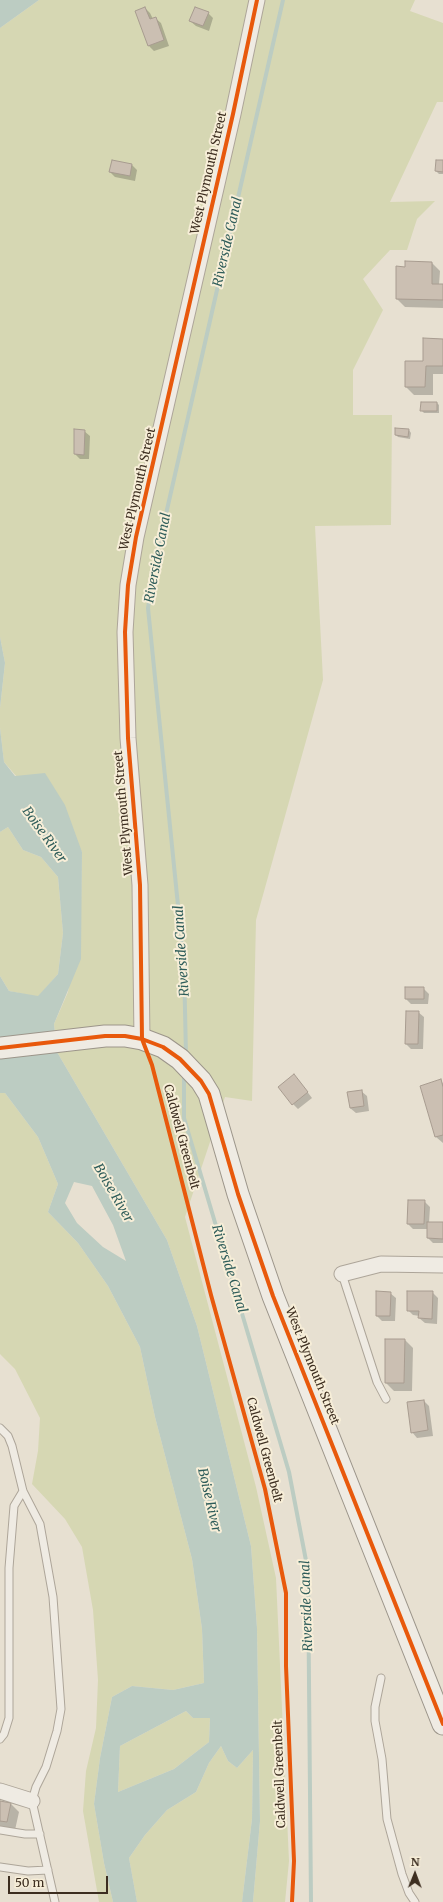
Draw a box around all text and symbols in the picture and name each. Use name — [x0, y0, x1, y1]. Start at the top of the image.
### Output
street label: West Plymouth Street — [188, 110, 230, 236]
water label: Riverside Canal — [210, 196, 246, 288]
street label: West Plymouth Street — [117, 426, 159, 552]
water label: Riverside Canal — [142, 512, 174, 604]
street label: West Plymouth Street — [111, 750, 137, 876]
water label: Boise River — [19, 804, 69, 866]
water label: Riverside Canal — [171, 905, 193, 997]
street label: Caldwell Greenbelt — [160, 1083, 202, 1191]
water label: Boise River — [90, 1161, 136, 1225]
water label: Riverside Canal — [208, 1223, 250, 1315]
street label: West Plymouth Street — [282, 1305, 342, 1427]
street label: Caldwell Greenbelt — [243, 1396, 285, 1504]
water label: Boise River — [194, 1467, 224, 1533]
water label: Riverside Canal — [298, 1560, 316, 1652]
street label: Caldwell Greenbelt — [271, 1720, 289, 1828]
north arrow — [395, 1854, 435, 1894]
text: N — [411, 1855, 420, 1869]
scale bar — [10, 1868, 110, 1894]
text: 50 m — [15, 1875, 44, 1890]

